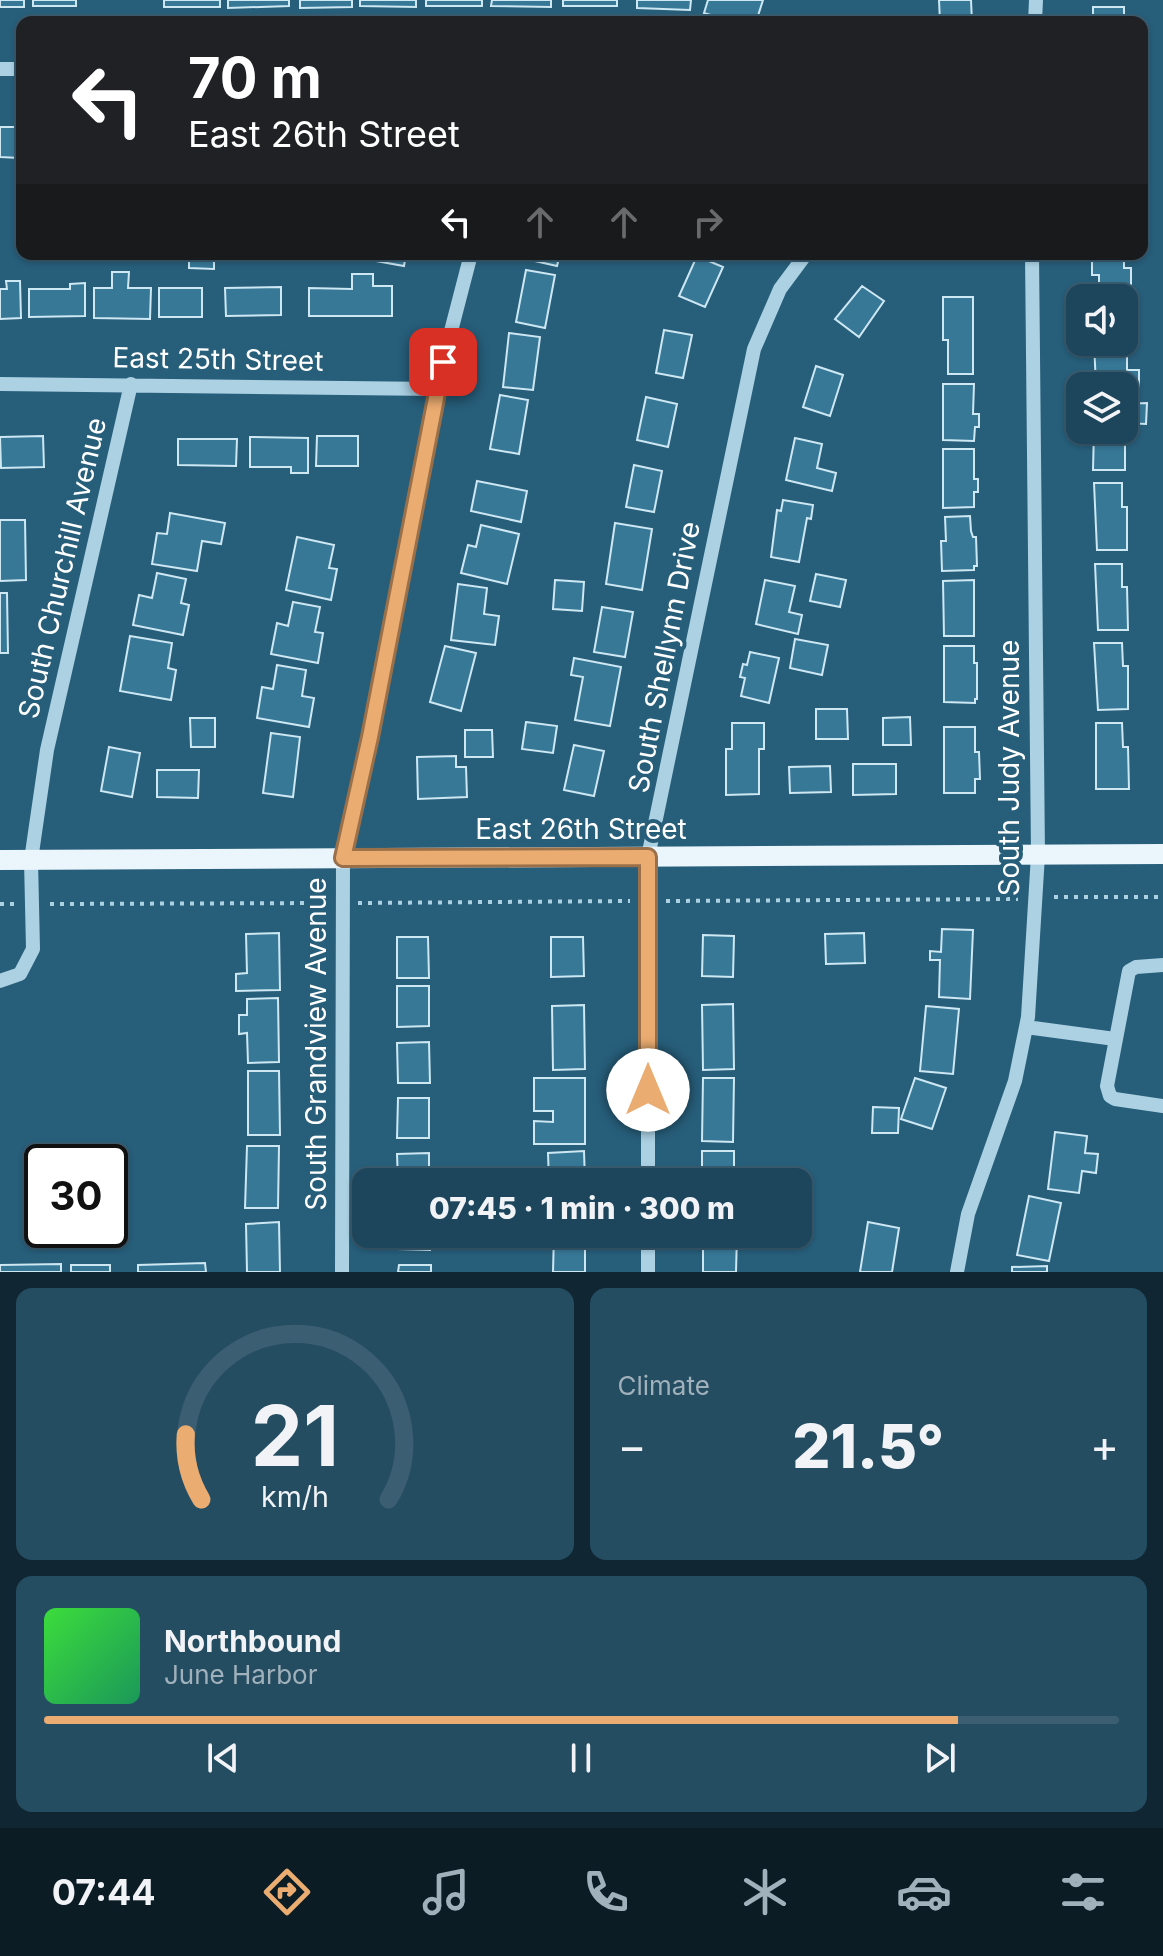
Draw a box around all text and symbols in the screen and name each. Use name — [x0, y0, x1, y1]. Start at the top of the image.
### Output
text: 70 m — [188, 44, 322, 112]
icon: left — [56, 48, 160, 152]
text: East 26th Street — [188, 112, 460, 156]
icon: left — [434, 200, 478, 244]
icon: ahead — [518, 200, 562, 244]
icon: ahead — [602, 200, 646, 244]
icon: right — [686, 200, 730, 244]
map controls — [1066, 284, 1138, 444]
button: sound — [1066, 284, 1138, 356]
pin — [409, 328, 477, 396]
street label: East 25th Street — [112, 340, 324, 378]
icon: arrive — [421, 340, 465, 384]
button: layers — [1066, 372, 1138, 444]
street label: South Churchill Avenue — [11, 414, 113, 722]
street label: South Shellynn Drive — [621, 518, 707, 796]
street label: South Judy Avenue — [992, 640, 1026, 896]
street label: East 26th Street — [475, 812, 687, 846]
street label: South Grandview Avenue — [299, 877, 333, 1211]
position arrow — [606, 1048, 690, 1132]
speed limit sign: 30 — [24, 1144, 128, 1248]
text: 07:45 · 1 min · 300 m — [429, 1190, 735, 1226]
text: Climate — [618, 1370, 710, 1401]
text: 21 — [251, 1385, 339, 1486]
text: 21.5° — [792, 1410, 944, 1482]
text: − — [618, 1419, 647, 1473]
text: + — [1090, 1419, 1119, 1473]
text: km/h — [261, 1479, 329, 1514]
text: Northbound — [164, 1623, 341, 1659]
text: June Harbor — [164, 1659, 317, 1690]
icon: previous — [201, 1736, 245, 1780]
icon: pause — [559, 1736, 603, 1780]
icon: next — [918, 1736, 962, 1780]
icon: directions — [259, 1864, 315, 1920]
icon: music — [418, 1864, 474, 1920]
icon: phone — [578, 1864, 634, 1920]
icon: climate — [737, 1864, 793, 1920]
icon: car — [896, 1864, 952, 1920]
icon: filters — [1055, 1864, 1111, 1920]
text: 07:44 — [52, 1870, 156, 1914]

